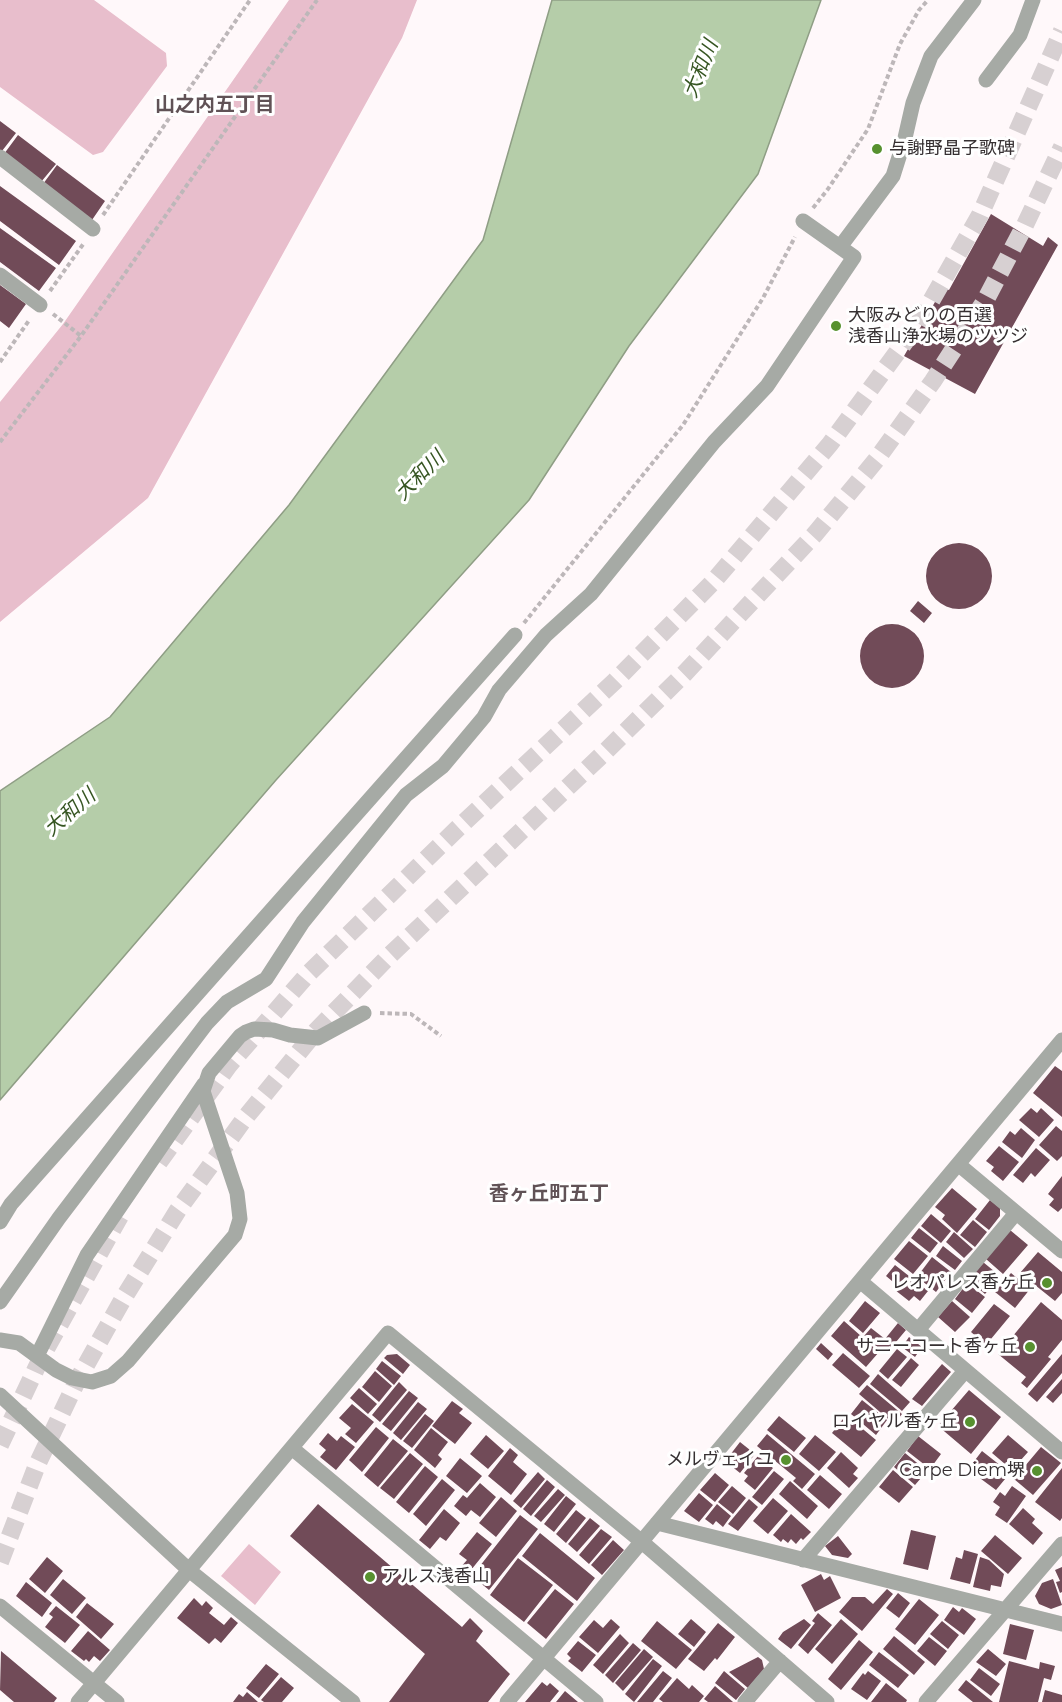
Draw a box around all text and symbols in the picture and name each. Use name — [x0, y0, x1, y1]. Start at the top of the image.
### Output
water label: 大和川 — [679, 37, 723, 101]
district label: 山之内五丁目 — [155, 93, 275, 117]
place label: 与謝野晶子歌碑 — [889, 138, 1015, 160]
marker: 与謝野晶子歌碑 — [870, 142, 884, 156]
place label: 大阪みどりの百選 浅香山浄水場のツツジ — [848, 305, 1028, 348]
marker: 大阪みどりの百選 浅香山浄水場のツツジ — [829, 319, 843, 333]
water label: 大和川 — [390, 446, 450, 506]
water label: 大和川 — [39, 784, 101, 842]
district label: 香ヶ丘町五丁 — [489, 1182, 609, 1206]
place label: レオパレス香ヶ丘 — [891, 1272, 1035, 1294]
marker: レオパレス香ヶ丘 — [1040, 1276, 1054, 1290]
place label: サニーコート香ヶ丘 — [856, 1336, 1018, 1358]
marker: サニーコート香ヶ丘 — [1023, 1340, 1037, 1354]
place label: ロイヤル香ヶ丘 — [832, 1411, 958, 1433]
marker: ロイヤル香ヶ丘 — [963, 1415, 977, 1429]
place label: メルヴェイユ — [666, 1449, 774, 1471]
marker: メルヴェイユ — [779, 1453, 793, 1467]
place label: Carpe Diem堺 — [899, 1460, 1025, 1482]
marker: Carpe Diem堺 — [1030, 1464, 1044, 1478]
place label: アルス浅香山 — [382, 1566, 490, 1588]
marker: アルス浅香山 — [363, 1570, 377, 1584]

